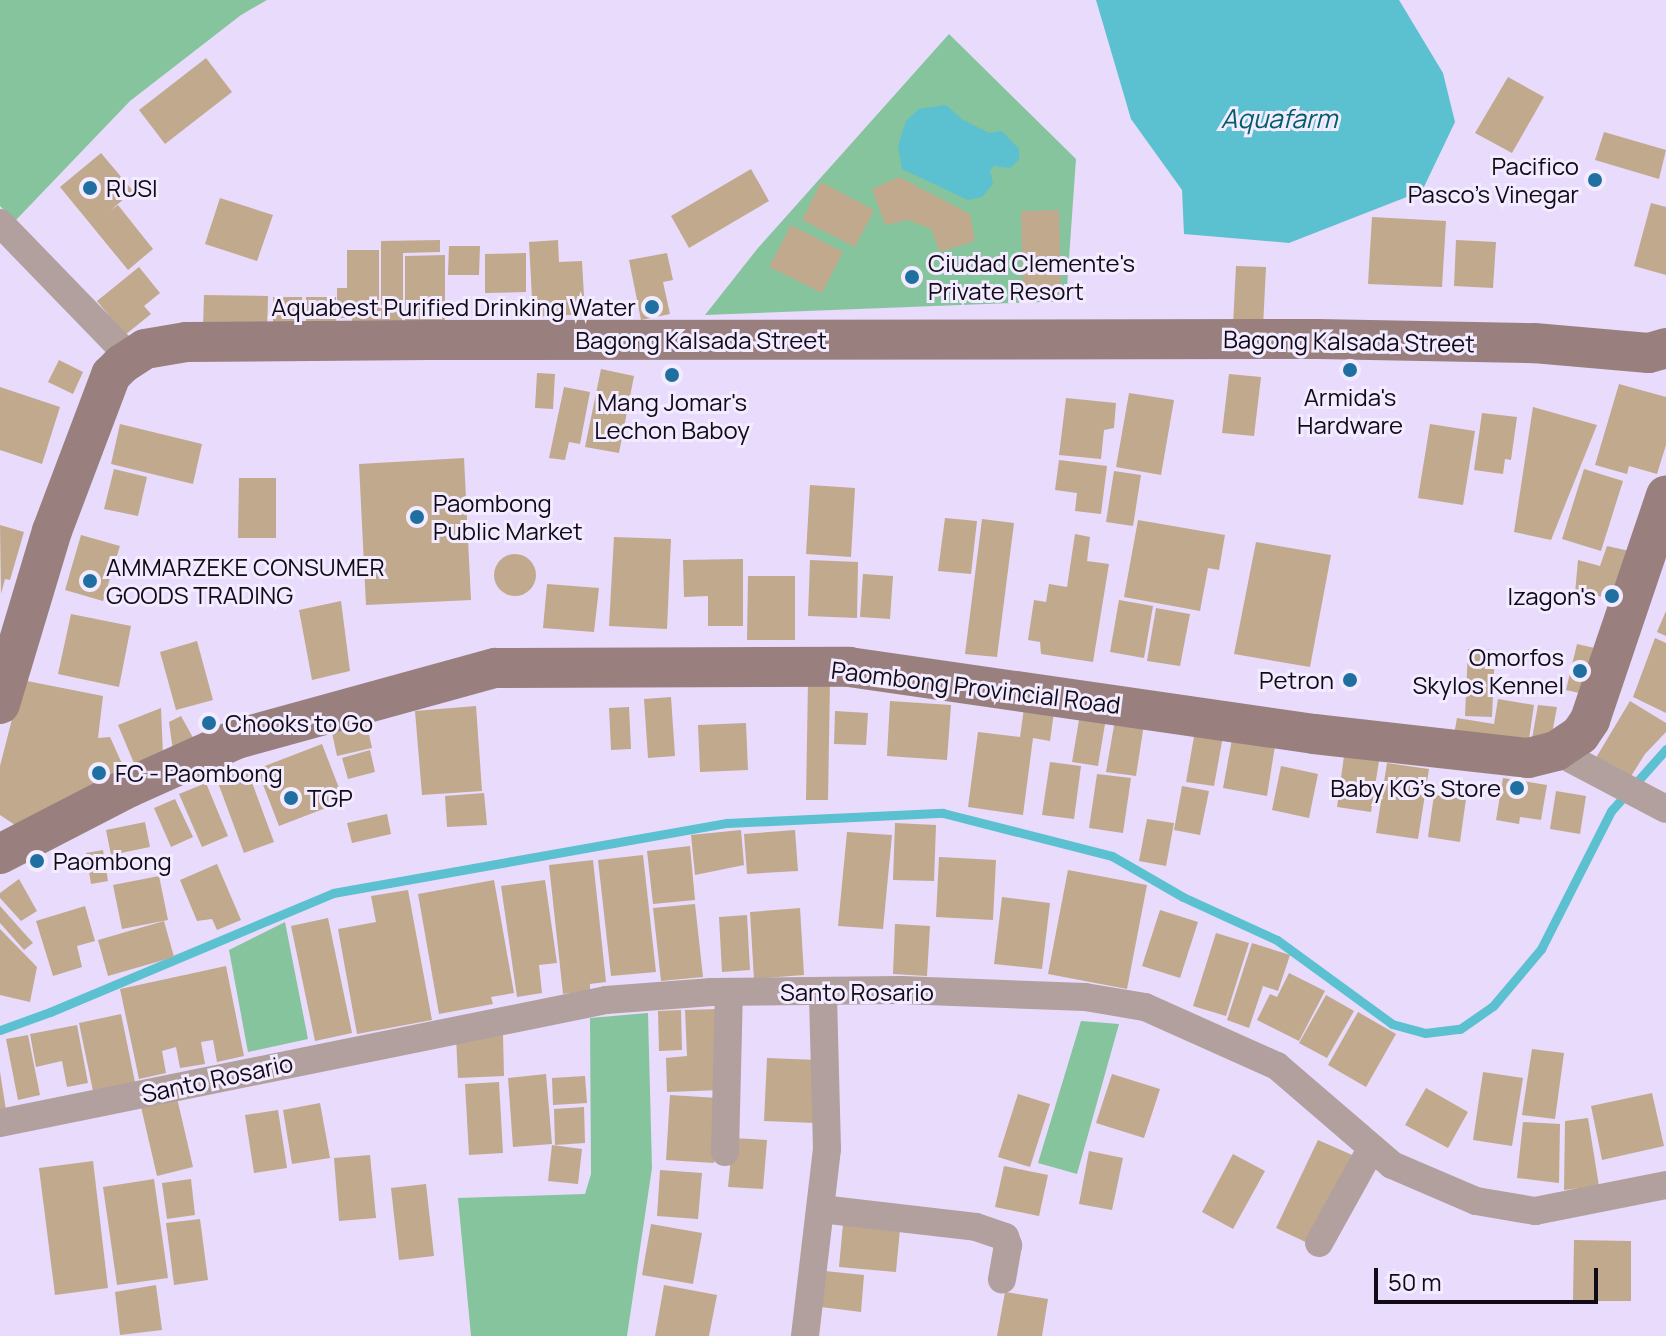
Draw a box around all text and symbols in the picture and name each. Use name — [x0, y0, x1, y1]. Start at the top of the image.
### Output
water label: Aquafarm — [1221, 103, 1337, 135]
place label: Pacifico Pasco's Vinegar — [1408, 152, 1579, 208]
marker: Pacifico Pasco's Vinegar — [1586, 171, 1604, 189]
place label: RUSI — [106, 174, 158, 202]
marker: RUSI — [81, 179, 99, 197]
place label: Ciudad Clemente's Private Resort — [928, 249, 1135, 305]
marker: Ciudad Clemente's Private Resort — [903, 268, 921, 286]
place label: Aquabest Purified Drinking Water — [271, 293, 636, 321]
marker: Aquabest Purified Drinking Water — [643, 298, 661, 316]
street label: Bagong Kalsada Street — [1223, 324, 1475, 358]
street label: Bagong Kalsada Street — [575, 326, 827, 354]
marker: Armida's Hardware — [1341, 361, 1359, 379]
marker: Mang Jomar's Lechon Baboy — [663, 366, 681, 384]
place label: Armida's Hardware — [1297, 383, 1403, 439]
place label: Mang Jomar's Lechon Baboy — [594, 388, 750, 444]
place label: Paombong Public Market — [433, 489, 583, 545]
marker: Paombong Public Market — [408, 508, 426, 526]
place label: AMMARZEKE CONSUMER GOODS TRADING — [106, 553, 385, 609]
marker: AMMARZEKE CONSUMER GOODS TRADING — [81, 572, 99, 590]
place label: Izagon's — [1508, 582, 1596, 610]
marker: Izagon's — [1603, 587, 1621, 605]
place label: Omorfos Skylos Kennel — [1413, 643, 1564, 699]
street label: Paombong Provincial Road — [830, 655, 1122, 719]
marker: Omorfos Skylos Kennel — [1571, 662, 1589, 680]
place label: Petron — [1259, 666, 1334, 694]
marker: Petron — [1341, 671, 1359, 689]
place label: Chooks to Go — [225, 709, 373, 737]
marker: Chooks to Go — [200, 714, 218, 732]
place label: FC - Paombong — [115, 759, 283, 787]
marker: FC - Paombong — [90, 764, 108, 782]
place label: Baby KG's Store — [1330, 774, 1501, 802]
marker: Baby KG's Store — [1508, 779, 1526, 797]
place label: TGP — [307, 784, 353, 812]
marker: TGP — [282, 789, 300, 807]
place label: Paombong — [53, 847, 172, 875]
marker: Paombong — [28, 852, 46, 870]
street label: Santo Rosario — [780, 978, 934, 1006]
street label: Santo Rosario — [139, 1048, 295, 1108]
scale bar — [1378, 1252, 1602, 1302]
text: 50 m — [1388, 1265, 1442, 1298]

